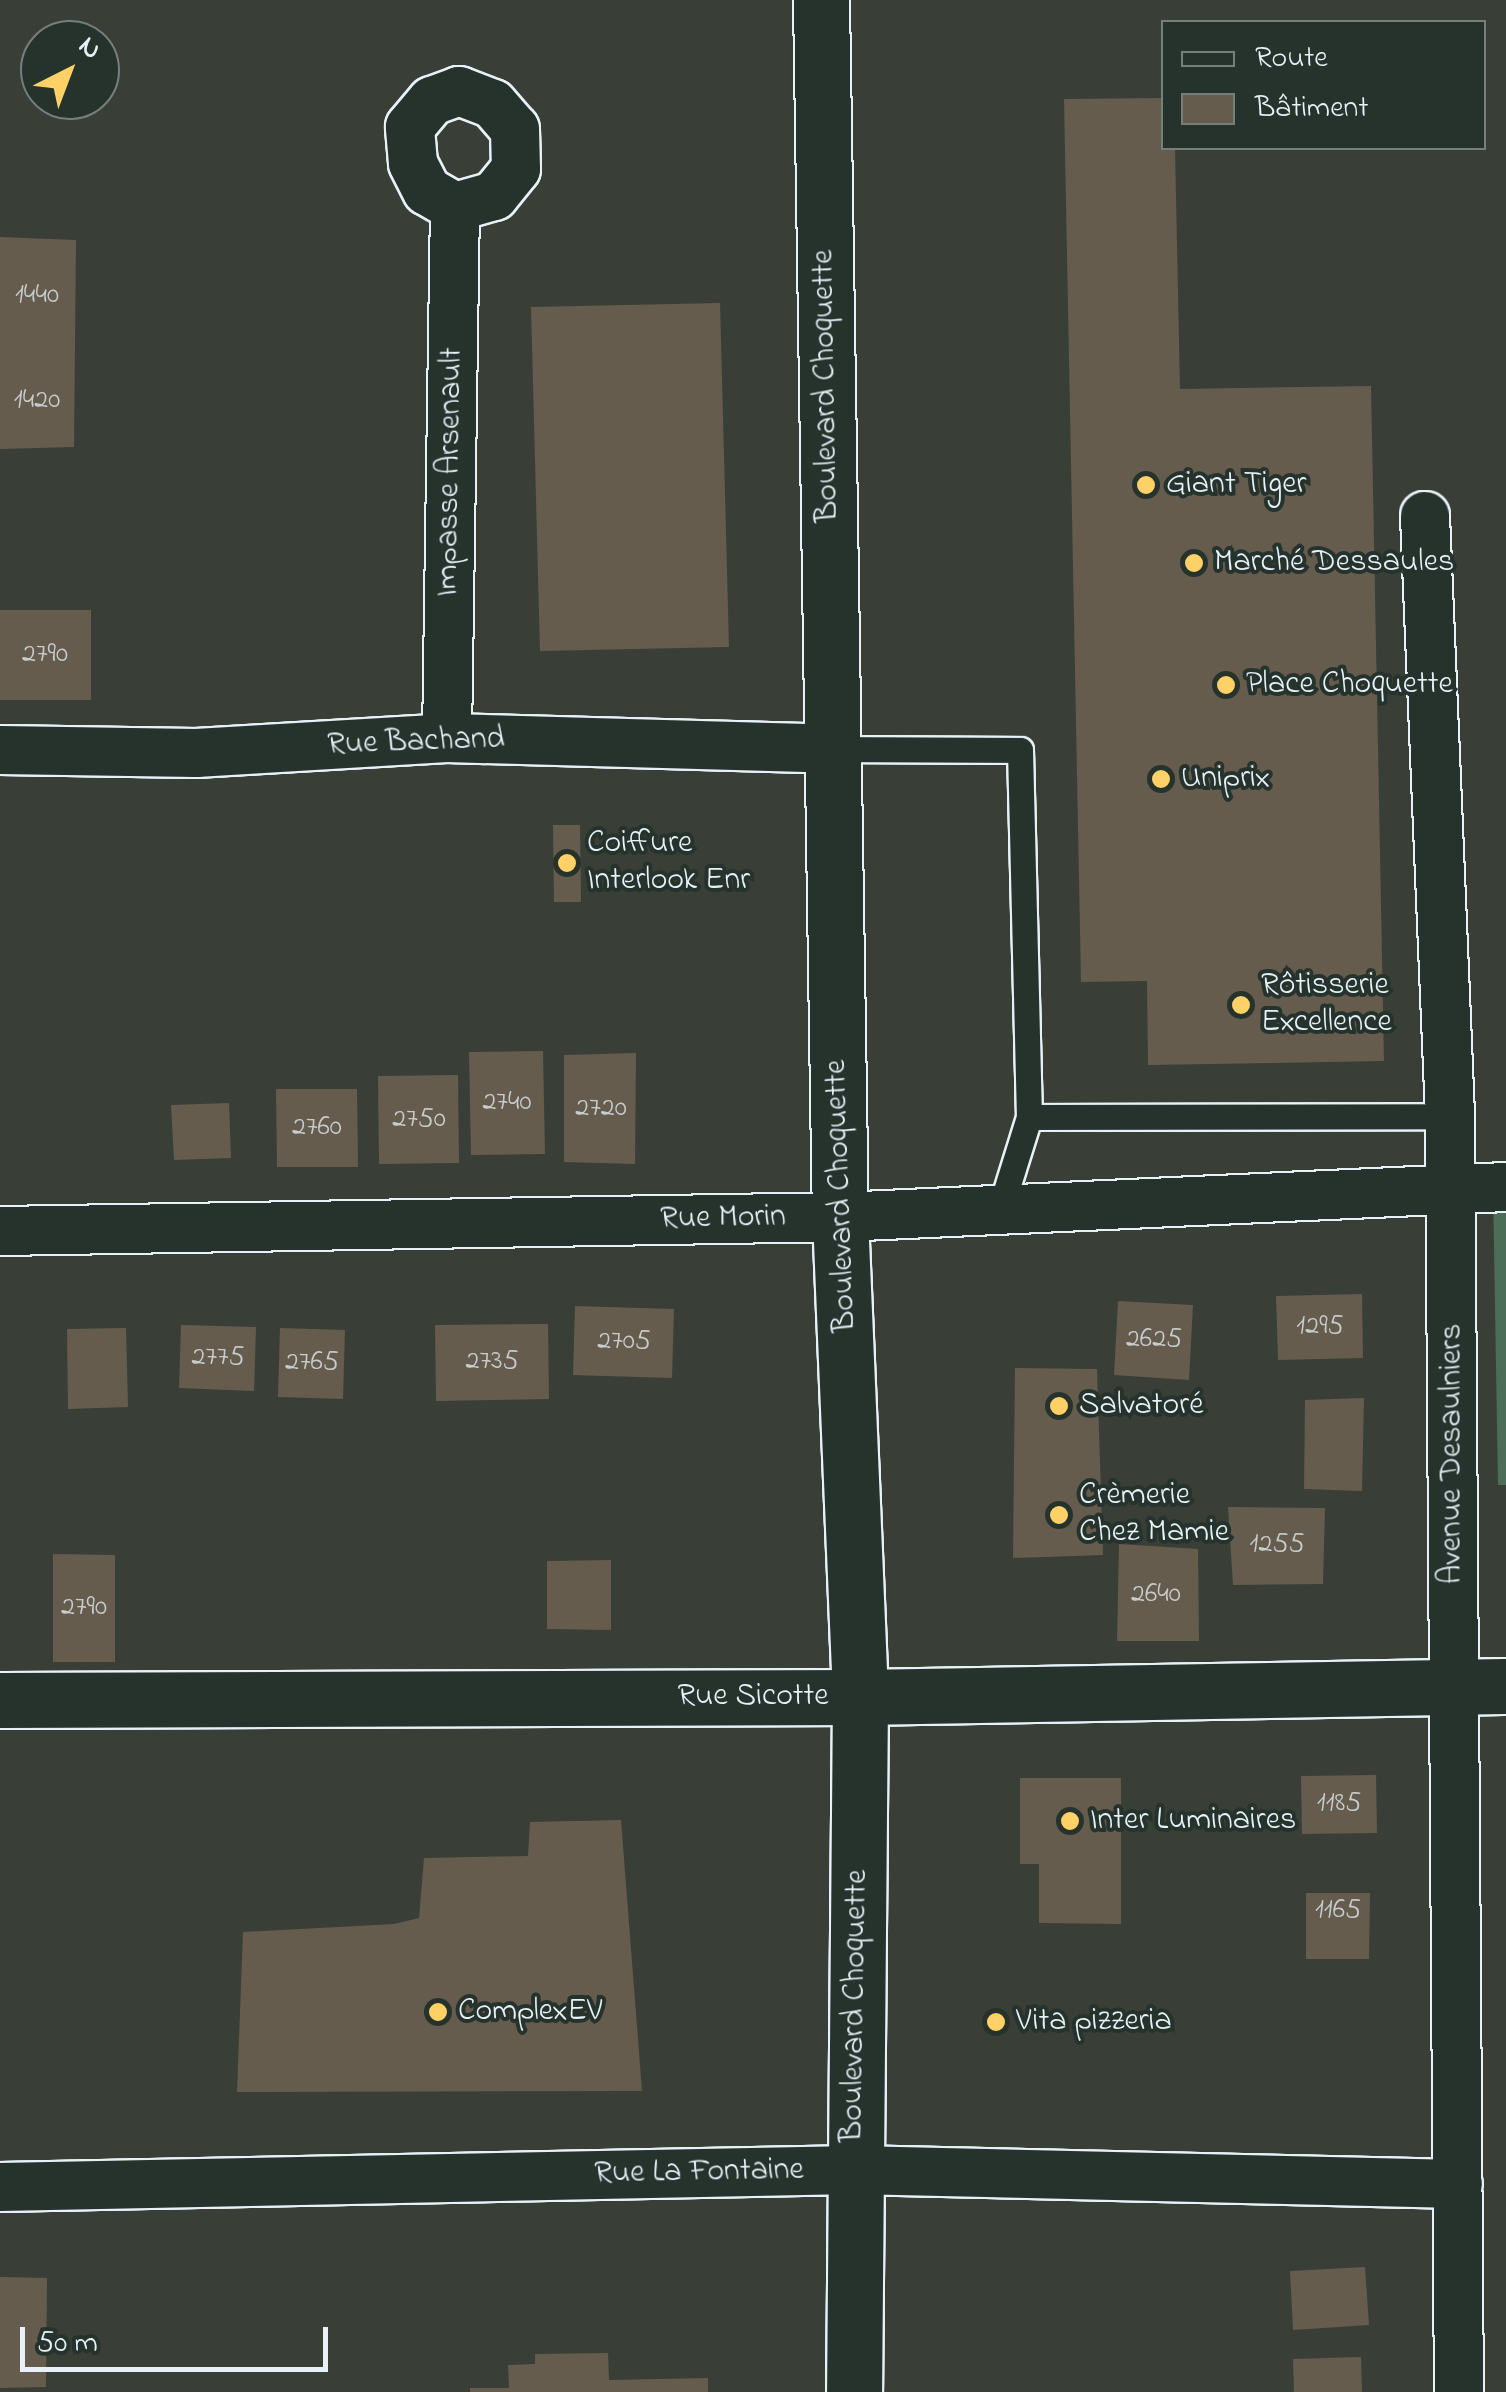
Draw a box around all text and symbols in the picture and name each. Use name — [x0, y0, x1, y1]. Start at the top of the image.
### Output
north arrow — [20, 20, 120, 120]
legend — [1161, 20, 1486, 150]
text: N — [68, 27, 110, 70]
text: Route — [1255, 37, 1328, 81]
text: Bâtiment — [1255, 87, 1368, 131]
street label: Boulevard Choquette — [805, 249, 849, 523]
house number: 1440 — [15, 279, 59, 313]
street label: Impasse Arsenault — [430, 347, 472, 597]
house number: 1420 — [14, 384, 60, 418]
place label: Giant Tiger — [1166, 466, 1306, 504]
marker: Giant Tiger — [1135, 474, 1157, 496]
place label: Marché Dessaules — [1214, 544, 1454, 582]
marker: Marché Dessaules — [1183, 552, 1205, 574]
house number: 2790 — [22, 638, 68, 672]
place label: Place Choquette — [1246, 666, 1453, 704]
marker: Place Choquette — [1215, 674, 1237, 696]
street label: Rue Bachand — [327, 721, 505, 765]
place label: Uniprix — [1181, 760, 1270, 798]
marker: Uniprix — [1150, 768, 1172, 790]
place label: Coiffure Interlook Enr — [587, 826, 750, 901]
marker: Coiffure Interlook Enr — [556, 852, 578, 874]
place label: Rôtisserie Excellence — [1261, 968, 1392, 1043]
marker: Rôtisserie Excellence — [1230, 994, 1252, 1016]
street label: Boulevard Choquette — [818, 1059, 866, 1333]
house number: 2740 — [482, 1086, 532, 1120]
house number: 2720 — [575, 1092, 627, 1126]
house number: 2750 — [392, 1103, 446, 1137]
house number: 2760 — [292, 1111, 342, 1145]
street label: Rue Morin — [660, 1199, 786, 1239]
house number: 1295 — [1296, 1310, 1344, 1344]
house number: 2625 — [1126, 1323, 1182, 1357]
street label: Avenue Desaulniers — [1434, 1324, 1472, 1584]
house number: 2705 — [597, 1325, 651, 1359]
house number: 2775 — [191, 1341, 245, 1375]
house number: 2735 — [465, 1345, 519, 1379]
house number: 2765 — [285, 1346, 339, 1380]
place label: Salvatoré — [1079, 1387, 1203, 1425]
marker: Salvatoré — [1048, 1395, 1070, 1417]
place label: Crèmerie Chez Mamie — [1079, 1478, 1229, 1553]
marker: Crèmerie Chez Mamie — [1048, 1504, 1070, 1526]
house number: 1255 — [1250, 1528, 1304, 1562]
house number: 2640 — [1131, 1578, 1181, 1612]
house number: 2790 — [61, 1591, 107, 1625]
street label: Rue Sicotte — [677, 1678, 829, 1716]
house number: 1185 — [1317, 1787, 1361, 1821]
place label: Inter Luminaires — [1090, 1802, 1296, 1840]
marker: Inter Luminaires — [1059, 1810, 1081, 1832]
street label: Boulevard Choquette — [834, 1869, 878, 2143]
house number: 1165 — [1315, 1894, 1361, 1928]
place label: ComplexEV — [458, 1993, 602, 2031]
marker: ComplexEV — [427, 2001, 449, 2023]
place label: Vita pizzeria — [1016, 2003, 1172, 2041]
marker: Vita pizzeria — [985, 2011, 1007, 2033]
street label: Rue La Fontaine — [594, 2152, 804, 2194]
scale bar — [25, 2307, 332, 2369]
text: 50 m — [37, 2322, 98, 2366]

